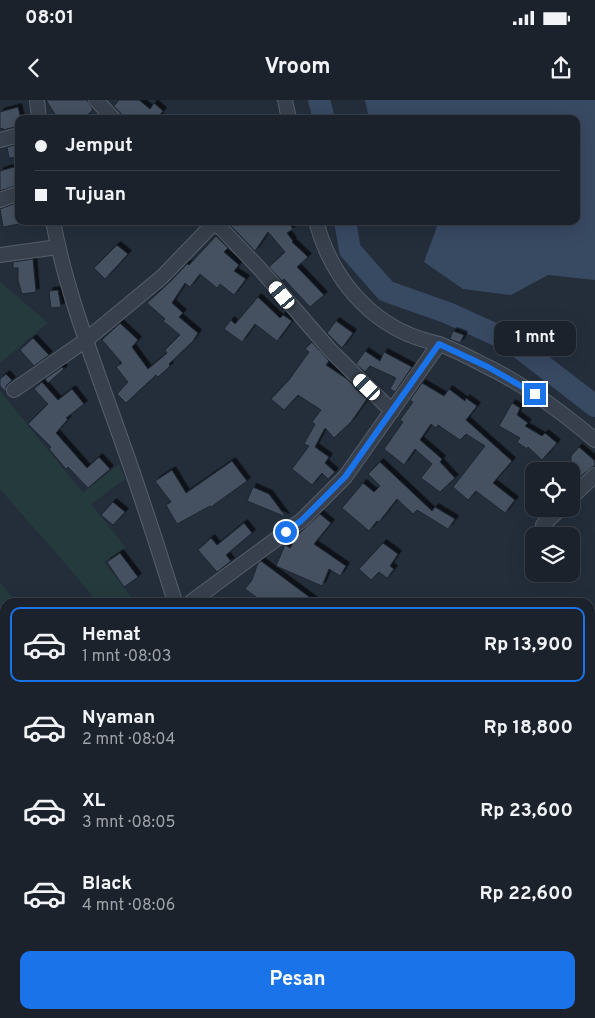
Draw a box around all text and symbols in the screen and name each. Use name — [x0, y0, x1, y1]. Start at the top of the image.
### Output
text: 08:01 — [25, 6, 74, 30]
icon: back — [20, 54, 48, 82]
text: Vroom — [264, 54, 331, 81]
icon: share — [547, 54, 575, 82]
text: Jemput — [65, 134, 133, 158]
text: Tujuan — [65, 183, 126, 207]
car — [266, 279, 297, 311]
callout: 1 mnt — [494, 322, 576, 356]
text: 1 mnt — [515, 328, 555, 348]
car — [350, 371, 383, 403]
route end — [524, 383, 546, 405]
map controls — [525, 462, 580, 582]
button: locate — [525, 462, 580, 517]
route start — [275, 521, 297, 543]
button: layers — [525, 527, 580, 582]
icon: car — [22, 622, 67, 667]
text: Hemat — [82, 623, 141, 647]
text: Rp 13,900 — [484, 633, 573, 657]
text: 1 mnt · 08:03 — [82, 647, 171, 667]
icon: car — [22, 705, 67, 750]
text: Nyaman — [82, 706, 155, 730]
text: Rp 18,800 — [484, 716, 573, 740]
text: 2 mnt · 08:04 — [82, 730, 176, 750]
icon: car — [22, 788, 67, 833]
text: XL — [82, 789, 105, 813]
text: Rp 23,600 — [480, 799, 573, 823]
text: 3 mnt · 08:05 — [82, 813, 175, 833]
icon: car — [22, 871, 67, 916]
text: Black — [82, 872, 132, 896]
text: Rp 22,600 — [479, 882, 573, 906]
text: 4 mnt · 08:06 — [82, 896, 175, 916]
button: Pesan — [20, 951, 575, 1009]

